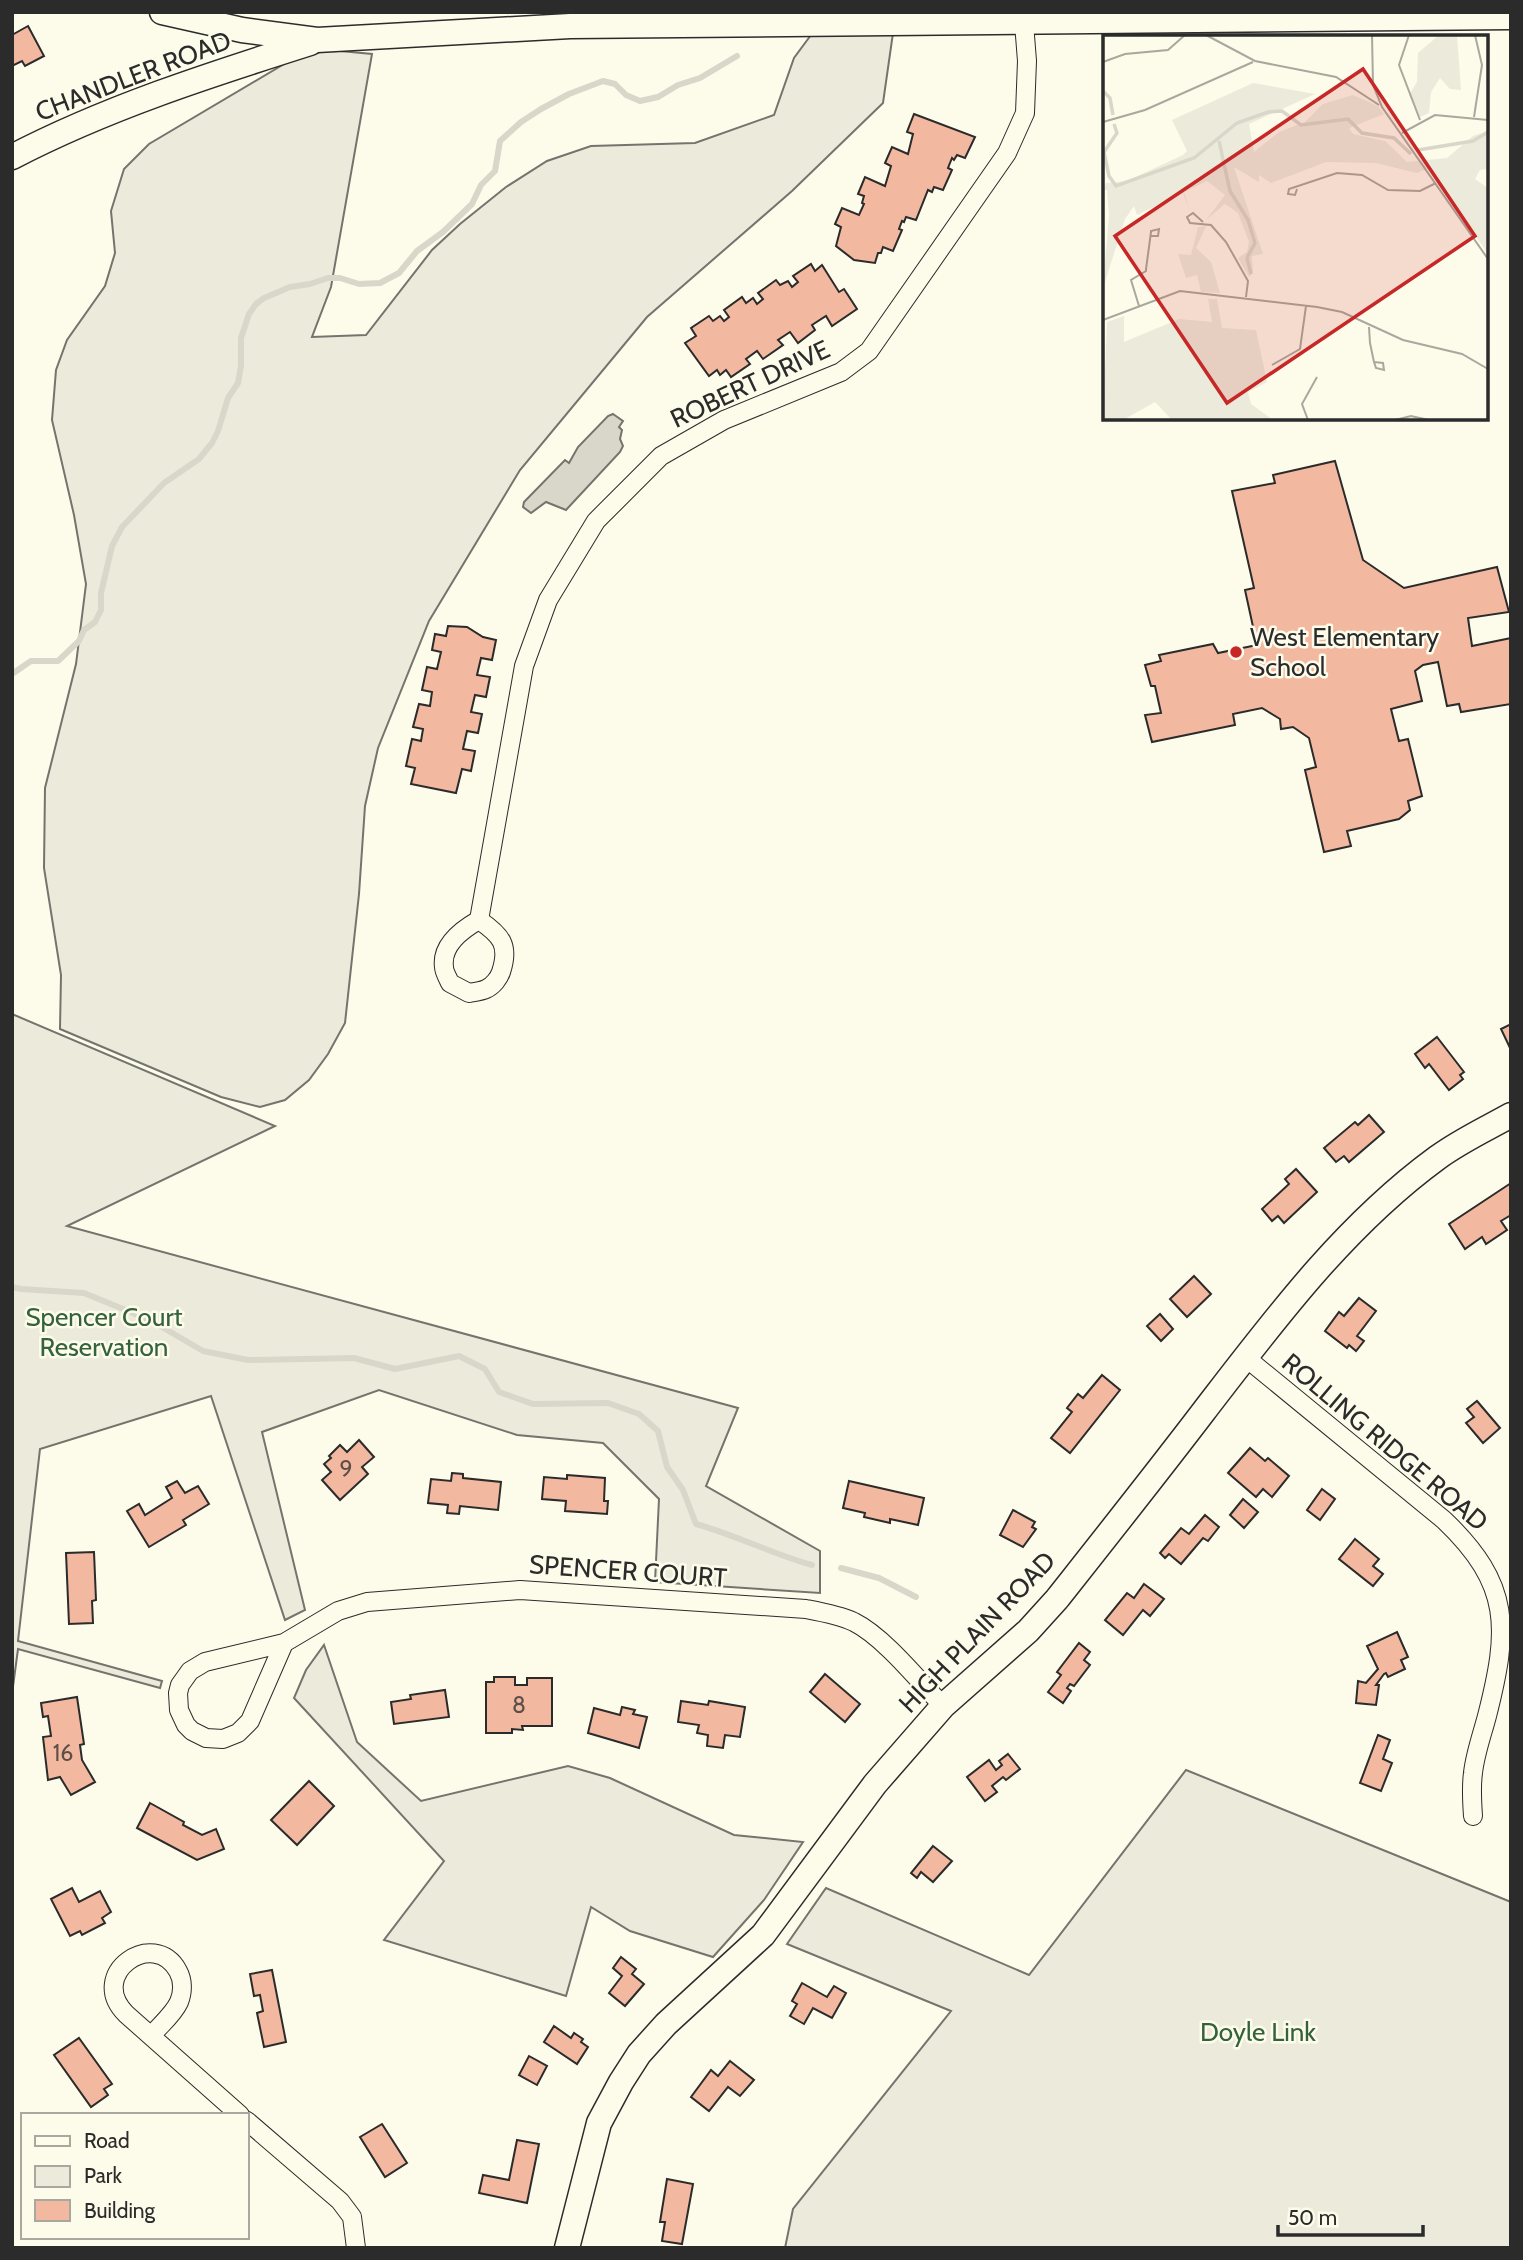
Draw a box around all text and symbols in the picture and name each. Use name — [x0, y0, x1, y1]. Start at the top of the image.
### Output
street label: CHANDLER ROAD — [31, 24, 235, 128]
inset map — [1103, 35, 1488, 420]
street label: ROBERT DRIVE — [665, 333, 835, 435]
place label: West Elementary School — [1250, 621, 1439, 683]
marker: West Elementary School — [1228, 644, 1244, 660]
park label: Spencer Court Reservation — [26, 1301, 183, 1363]
street label: ROLLING RIDGE ROAD — [1275, 1346, 1495, 1538]
house number: 9 — [339, 1455, 353, 1483]
street label: HIGH PLAIN ROAD — [892, 1545, 1062, 1719]
street label: SPENCER COURT — [528, 1548, 728, 1594]
house number: 8 — [512, 1691, 526, 1719]
house number: 16 — [53, 1739, 73, 1767]
park label: Doyle Link — [1200, 2016, 1316, 2048]
legend — [21, 2113, 248, 2239]
text: Road — [84, 2128, 130, 2153]
text: Park — [84, 2163, 122, 2188]
scale bar — [1278, 2194, 1423, 2238]
text: Building — [84, 2198, 156, 2223]
text: 50 m — [1288, 2205, 1337, 2230]

